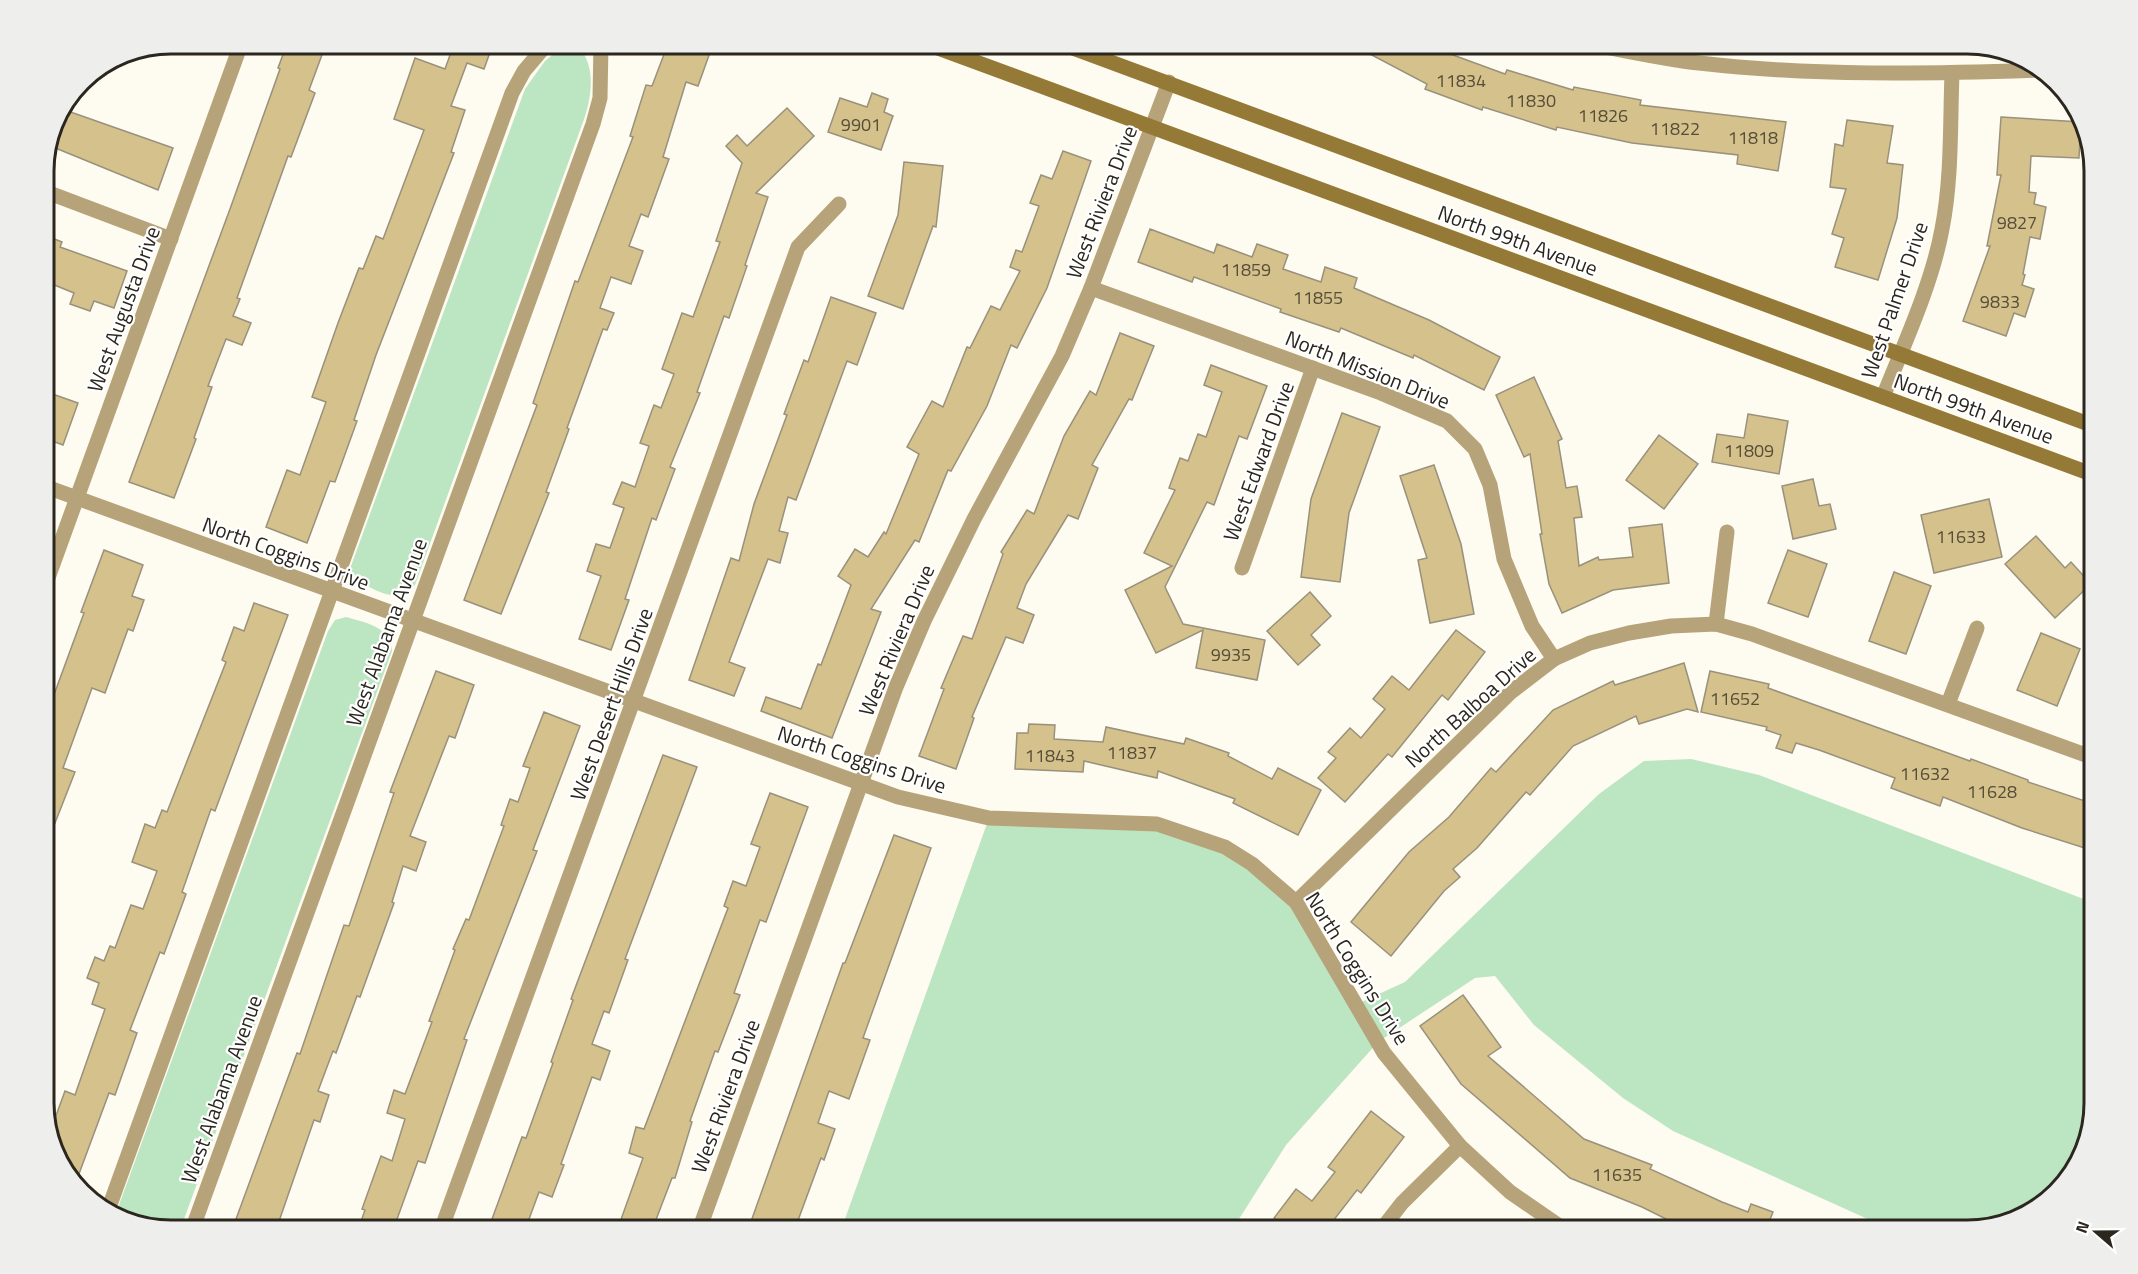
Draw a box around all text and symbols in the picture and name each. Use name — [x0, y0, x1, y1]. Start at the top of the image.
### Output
house number: 11834 — [1436, 67, 1486, 94]
house number: 11830 — [1506, 87, 1556, 114]
house number: 11826 — [1578, 102, 1628, 129]
house number: 9901 — [841, 111, 881, 138]
house number: 11822 — [1650, 115, 1700, 142]
street label: West Riviera Drive — [1057, 121, 1145, 283]
house number: 11818 — [1728, 124, 1778, 151]
street label: North 99th Avenue — [1433, 196, 1603, 284]
house number: 9827 — [1997, 209, 2037, 236]
street label: West Palmer Drive — [1852, 217, 1936, 383]
street label: West Augusta Drive — [78, 222, 168, 396]
house number: 11859 — [1221, 256, 1271, 283]
house number: 11855 — [1293, 284, 1343, 311]
house number: 9833 — [1980, 288, 2020, 315]
street label: North Mission Drive — [1281, 321, 1455, 417]
street label: North 99th Avenue — [1889, 364, 2059, 452]
street label: West Edward Drive — [1214, 377, 1302, 545]
house number: 11809 — [1724, 437, 1774, 464]
street label: North Coggins Drive — [198, 508, 374, 598]
house number: 11633 — [1936, 523, 1986, 550]
street label: West Alabama Avenue — [337, 533, 435, 731]
street label: West Riviera Drive — [850, 559, 942, 721]
street label: West Desert Hills Drive — [561, 603, 661, 805]
street label: North Balboa Drive — [1397, 639, 1543, 775]
house number: 9935 — [1211, 641, 1251, 668]
house number: 11652 — [1710, 685, 1760, 712]
street label: North Coggins Drive — [773, 717, 951, 801]
house number: 11837 — [1107, 739, 1157, 766]
house number: 11843 — [1025, 742, 1075, 769]
house number: 11632 — [1900, 760, 1950, 787]
house number: 11628 — [1967, 778, 2017, 805]
street label: North Coggins Drive — [1298, 885, 1418, 1051]
street label: West Alabama Avenue — [172, 990, 270, 1188]
street label: West Riviera Drive — [682, 1015, 768, 1177]
house number: 11635 — [1592, 1161, 1642, 1188]
north arrow — [2066, 1202, 2126, 1262]
text: N — [2069, 1218, 2095, 1236]

